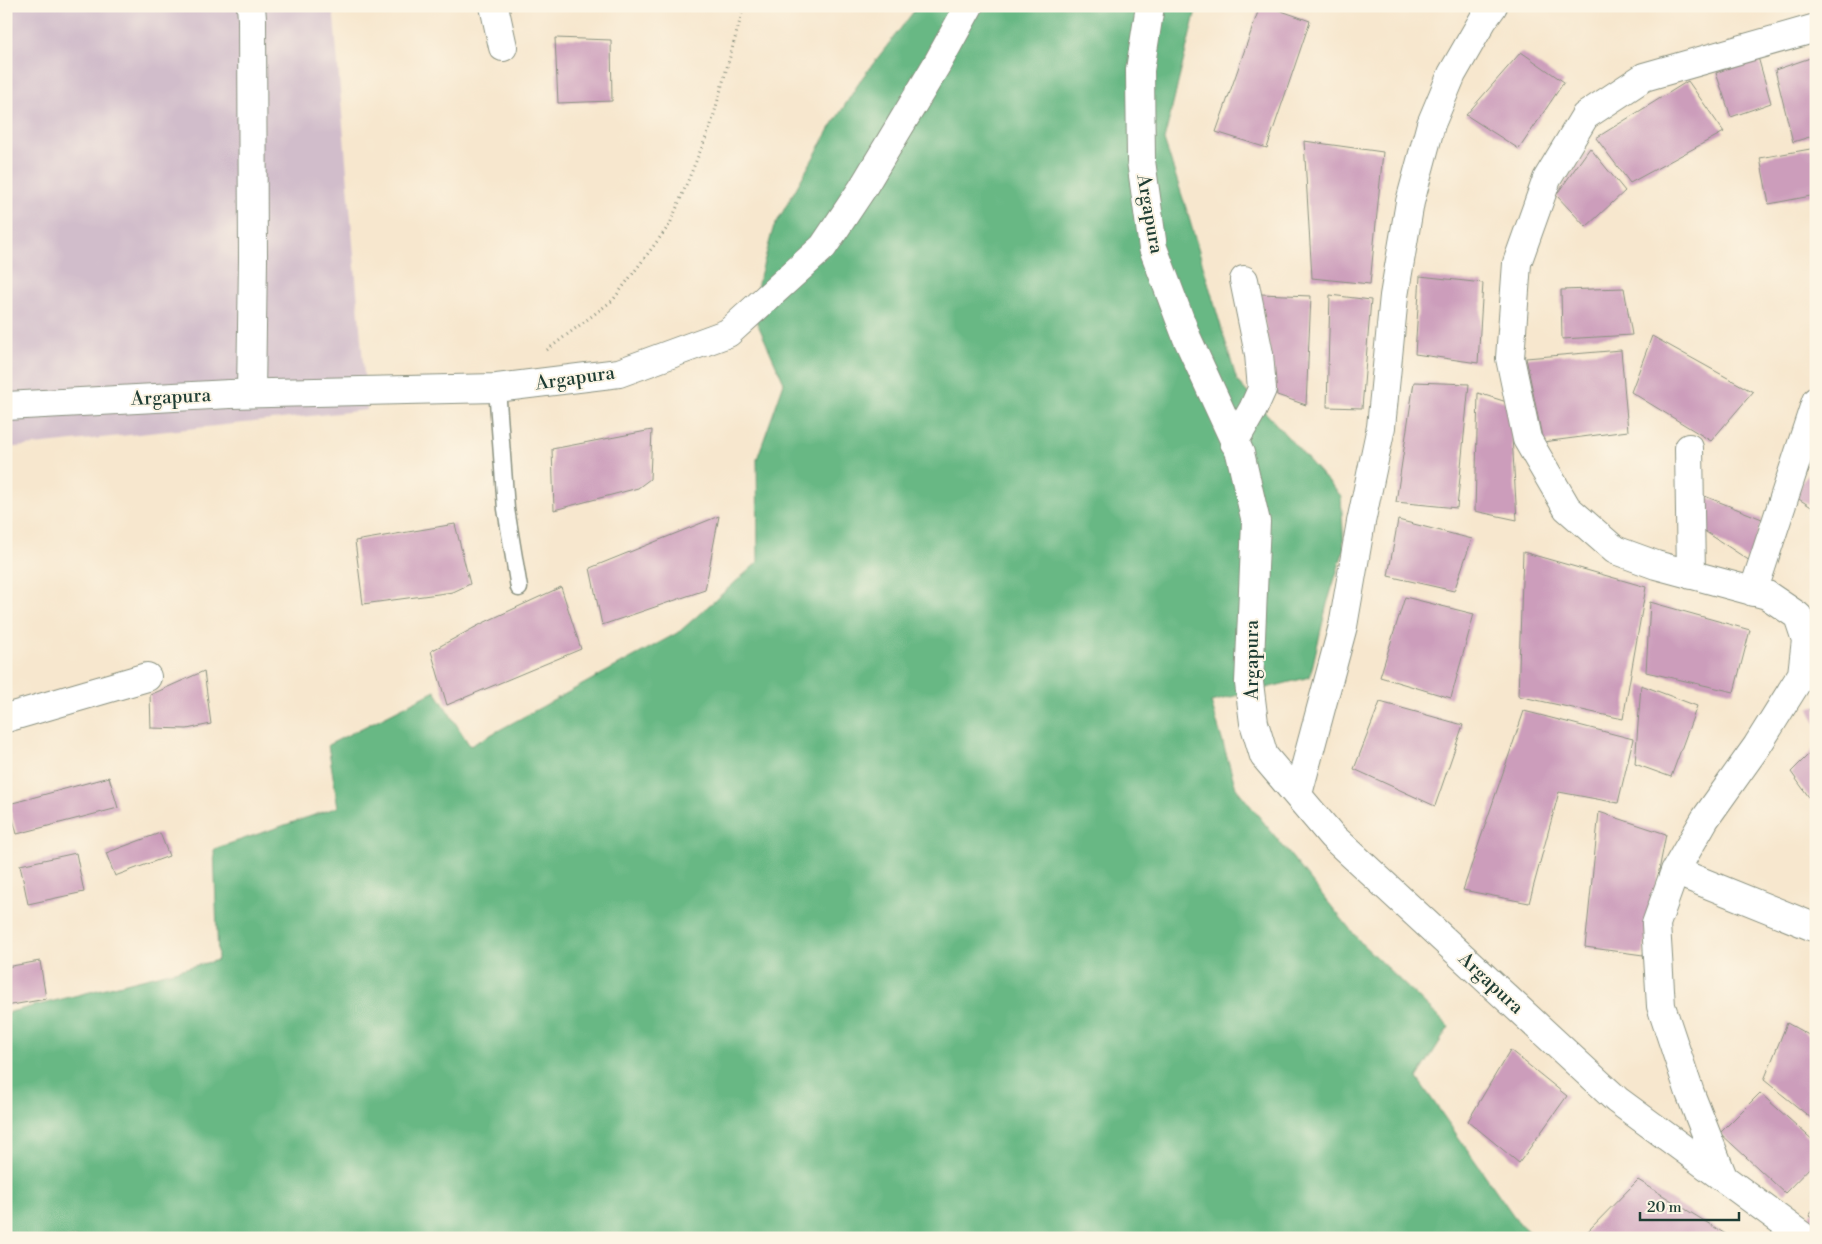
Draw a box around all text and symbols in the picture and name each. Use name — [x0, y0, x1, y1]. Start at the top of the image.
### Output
street label: Argapura — [1131, 171, 1169, 256]
street label: Argapura — [533, 360, 617, 396]
street label: Argapura — [129, 383, 212, 411]
street label: Argapura — [1240, 620, 1264, 701]
street label: Argapura — [1453, 946, 1529, 1019]
scale bar — [1640, 1189, 1738, 1221]
text: 20 m — [1647, 1198, 1682, 1217]

